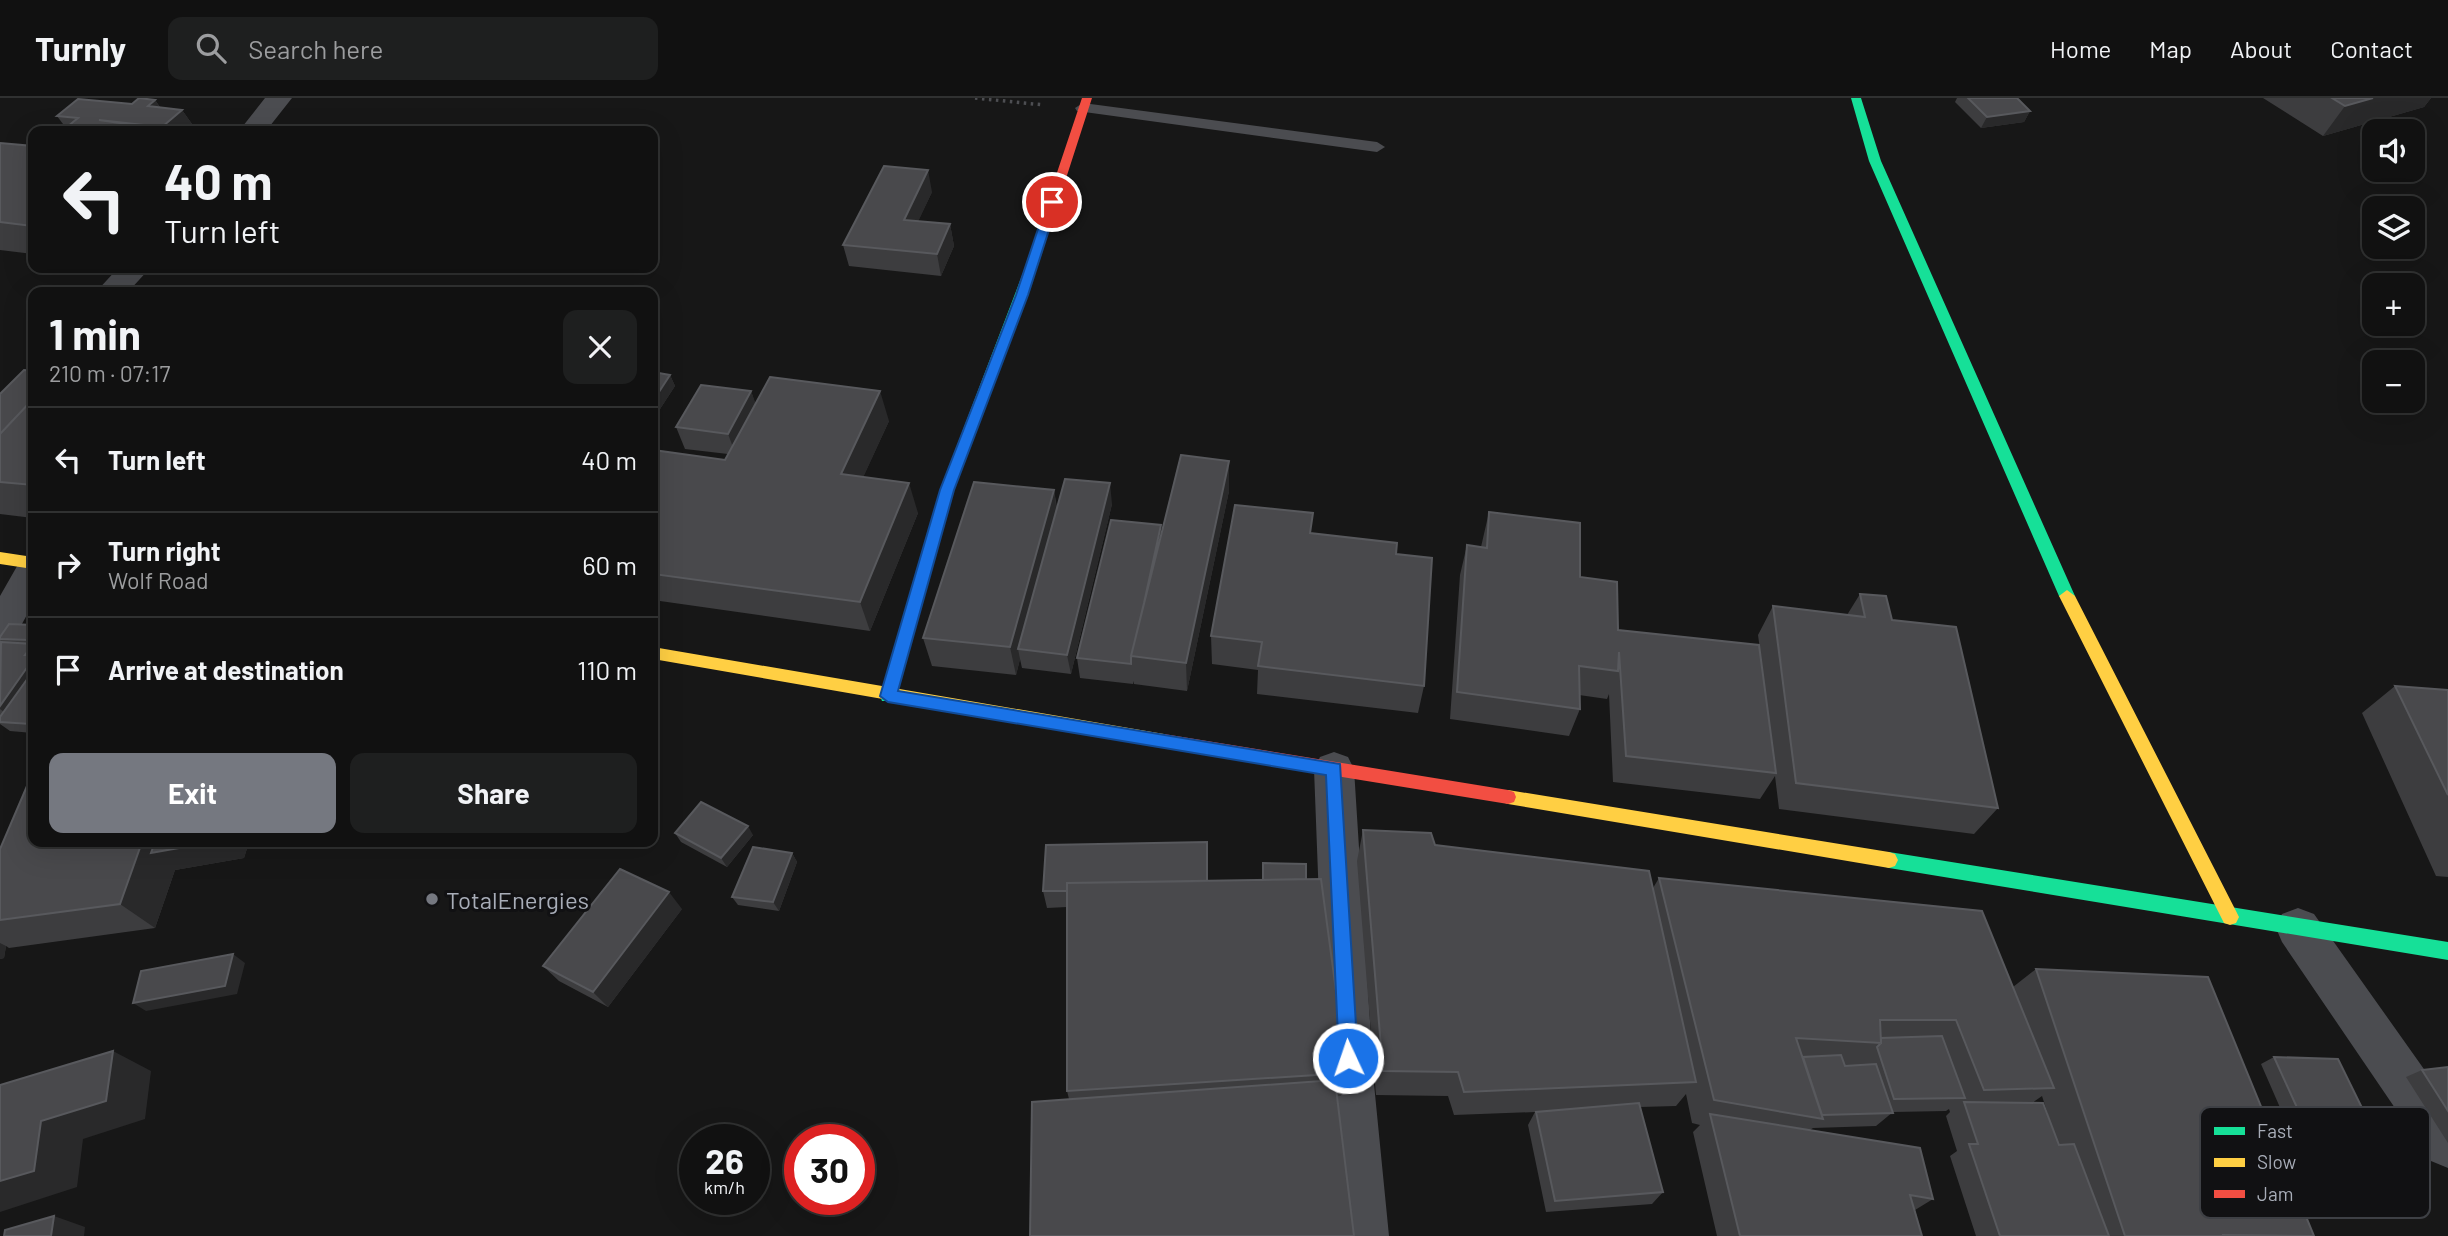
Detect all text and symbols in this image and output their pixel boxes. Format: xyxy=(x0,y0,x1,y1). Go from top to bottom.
search box xyxy=(168,17,658,80)
text: Turnly xyxy=(35,28,126,68)
icon: search xyxy=(192,29,230,67)
text: Search here xyxy=(248,33,383,64)
text: Home xyxy=(2050,34,2111,63)
text: Map xyxy=(2149,34,2192,63)
text: About xyxy=(2230,34,2292,63)
text: Contact xyxy=(2330,34,2413,63)
map controls xyxy=(2362,119,2425,413)
button: sound xyxy=(2362,119,2425,182)
text: 40 m xyxy=(164,151,272,210)
icon: left xyxy=(49,154,140,245)
pin xyxy=(1022,172,1082,232)
icon: arrive xyxy=(1033,183,1071,221)
button: layers xyxy=(2362,196,2425,259)
text: Turn left xyxy=(164,211,281,249)
button: + xyxy=(2362,273,2425,336)
text: 1 min xyxy=(49,308,141,358)
button: close xyxy=(563,310,637,384)
button: − xyxy=(2362,350,2425,413)
text: 210 m · 07:17 xyxy=(49,359,170,387)
icon: left xyxy=(49,441,87,479)
text: Turn left xyxy=(108,444,206,475)
text: 40 m xyxy=(581,444,637,475)
text: Turn right xyxy=(108,535,221,566)
icon: right xyxy=(49,546,87,584)
text: 60 m xyxy=(582,549,637,580)
text: Wolf Road xyxy=(108,566,209,594)
icon: arrive xyxy=(49,651,87,689)
text: Arrive at destination xyxy=(108,654,344,685)
text: 110 m xyxy=(577,654,637,685)
button: Exit xyxy=(49,753,336,833)
button: Share xyxy=(350,753,637,833)
place label: TotalEnergies xyxy=(446,885,589,914)
marker: TotalEnergies xyxy=(424,891,440,907)
position arrow xyxy=(1311,1021,1385,1095)
legend xyxy=(2200,1107,2430,1218)
text: Fast xyxy=(2257,1119,2293,1142)
speed limit sign: 30 xyxy=(784,1124,875,1215)
text: 26 xyxy=(705,1139,744,1181)
text: Slow xyxy=(2257,1150,2296,1173)
text: km/h xyxy=(704,1176,745,1198)
text: Jam xyxy=(2257,1182,2293,1205)

